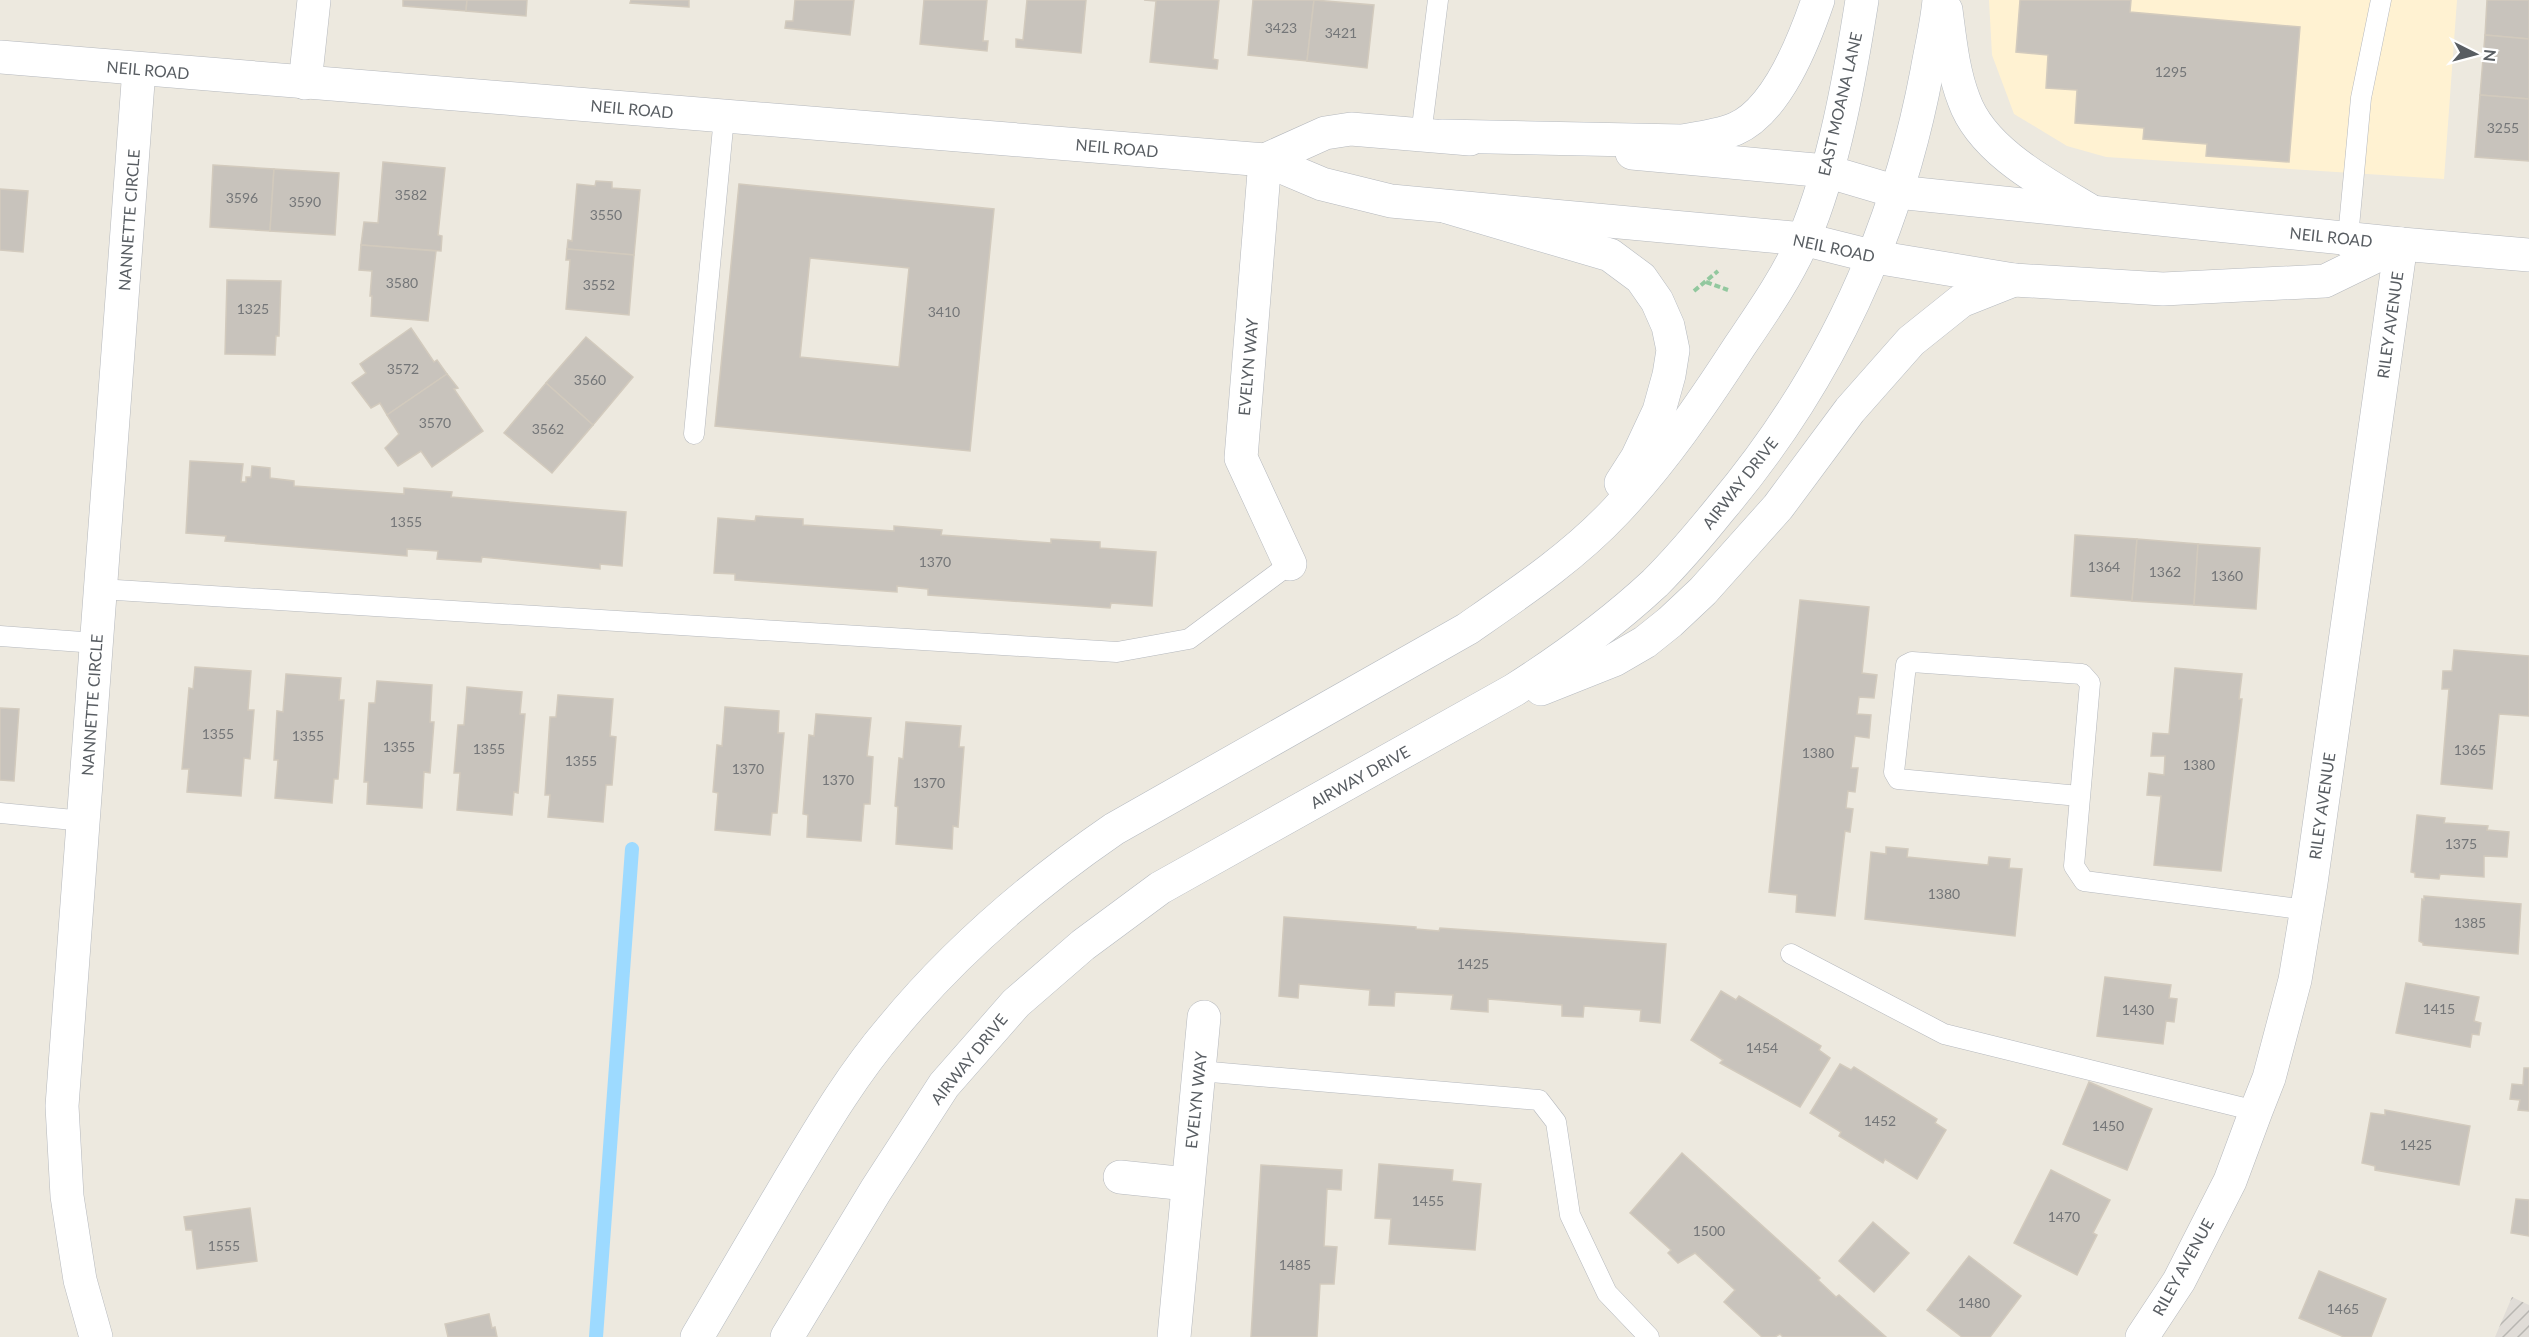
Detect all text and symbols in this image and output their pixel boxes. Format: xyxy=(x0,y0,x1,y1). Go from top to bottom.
house number: 3423 xyxy=(1265,19,1297,36)
house number: 3421 xyxy=(1325,24,1357,41)
north arrow xyxy=(2445,24,2505,84)
street label: EAST MOANA LANE xyxy=(1814,30,1865,178)
text: N xyxy=(2480,48,2501,63)
street label: NEIL ROAD xyxy=(106,56,190,83)
house number: 1295 xyxy=(2155,63,2187,80)
street label: NEIL ROAD xyxy=(590,95,674,122)
house number: 3255 xyxy=(2487,119,2519,136)
street label: NEIL ROAD xyxy=(1075,134,1159,161)
street label: NANNETTE CIRCLE xyxy=(114,148,143,292)
house number: 3582 xyxy=(395,186,427,203)
house number: 3596 xyxy=(226,189,258,206)
house number: 3590 xyxy=(289,193,321,210)
house number: 3550 xyxy=(590,206,622,223)
street label: NEIL ROAD xyxy=(2289,223,2373,250)
street label: NEIL ROAD xyxy=(1791,230,1877,265)
street label: RILEY AVENUE xyxy=(2373,270,2406,380)
house number: 3580 xyxy=(386,274,418,291)
house number: 3552 xyxy=(583,276,615,293)
house number: 1325 xyxy=(237,300,269,317)
house number: 3410 xyxy=(928,303,960,320)
street label: EVELYN WAY xyxy=(1234,317,1261,416)
house number: 3572 xyxy=(387,360,419,377)
house number: 3560 xyxy=(574,371,606,388)
house number: 3570 xyxy=(419,414,451,431)
house number: 3562 xyxy=(532,420,564,437)
street label: AIRWAY DRIVE xyxy=(1698,433,1781,532)
house number: 1355 xyxy=(390,513,422,530)
house number: 1370 xyxy=(919,553,951,570)
house number: 1364 xyxy=(2088,558,2120,575)
house number: 1362 xyxy=(2149,563,2181,580)
house number: 1360 xyxy=(2211,567,2243,584)
street label: NANNETTE CIRCLE xyxy=(77,633,106,777)
house number: 1355 xyxy=(202,725,234,742)
house number: 1355 xyxy=(292,727,324,744)
house number: 1355 xyxy=(383,738,415,755)
house number: 1355 xyxy=(473,740,505,757)
street label: AIRWAY DRIVE xyxy=(1307,741,1413,812)
house number: 1365 xyxy=(2454,741,2486,758)
house number: 1380 xyxy=(1802,744,1834,761)
street label: RILEY AVENUE xyxy=(2305,751,2338,861)
house number: 1355 xyxy=(565,752,597,769)
house number: 1380 xyxy=(2183,756,2215,773)
house number: 1370 xyxy=(732,760,764,777)
house number: 1370 xyxy=(822,771,854,788)
house number: 1370 xyxy=(913,774,945,791)
house number: 1375 xyxy=(2445,835,2477,852)
house number: 1380 xyxy=(1928,885,1960,902)
house number: 1385 xyxy=(2454,914,2486,931)
house number: 1425 xyxy=(1457,955,1489,972)
house number: 1415 xyxy=(2423,1000,2455,1017)
house number: 1430 xyxy=(2122,1001,2154,1018)
street label: AIRWAY DRIVE xyxy=(926,1010,1011,1108)
house number: 1454 xyxy=(1746,1039,1778,1056)
street label: EVELYN WAY xyxy=(1181,1050,1210,1150)
house number: 1452 xyxy=(1864,1112,1896,1129)
house number: 1450 xyxy=(2092,1117,2124,1134)
house number: 1425 xyxy=(2400,1136,2432,1153)
house number: 1455 xyxy=(1412,1192,1444,1209)
house number: 1470 xyxy=(2048,1208,2080,1225)
street label: RILEY AVENUE xyxy=(2148,1215,2217,1319)
house number: 1500 xyxy=(1693,1222,1725,1239)
house number: 1555 xyxy=(208,1237,240,1254)
house number: 1485 xyxy=(1279,1256,1311,1273)
house number: 1480 xyxy=(1958,1294,1990,1311)
house number: 1465 xyxy=(2327,1300,2359,1317)

